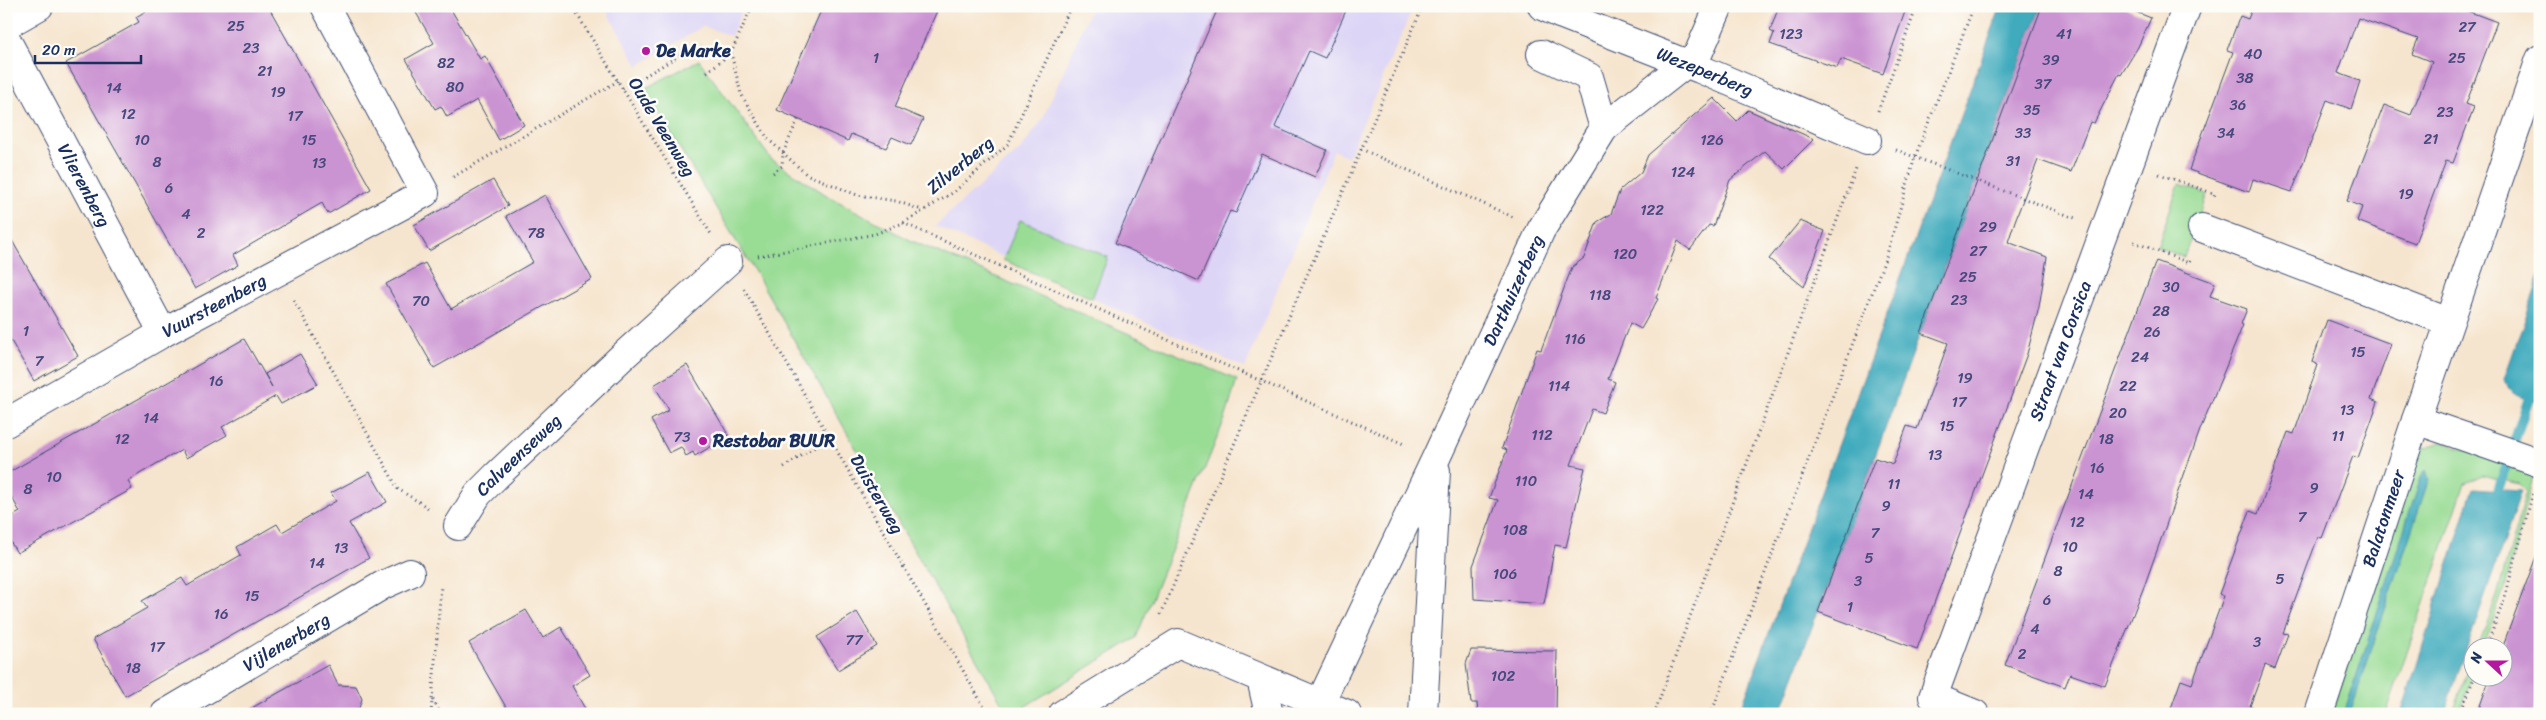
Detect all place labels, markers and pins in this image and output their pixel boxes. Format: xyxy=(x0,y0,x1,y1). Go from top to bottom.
place label: De Marke xyxy=(656,35,731,67)
marker: De Marke xyxy=(640,45,652,57)
place label: Restobar BUUR xyxy=(712,425,835,457)
marker: Restobar BUUR xyxy=(697,435,709,447)

